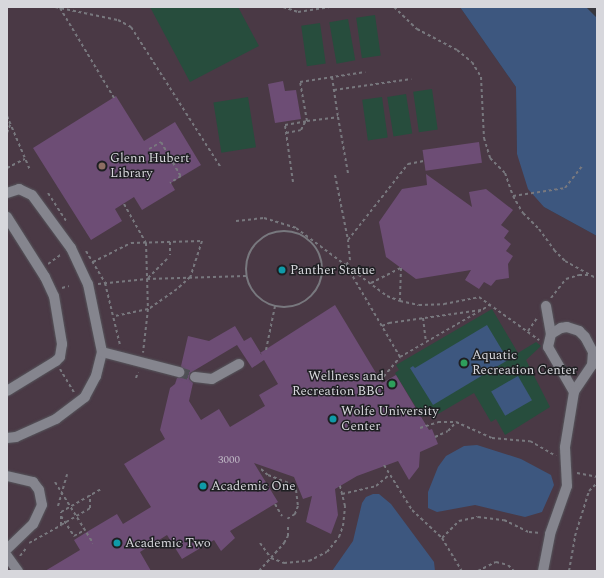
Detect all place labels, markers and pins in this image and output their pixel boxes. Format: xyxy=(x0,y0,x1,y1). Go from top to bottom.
place label: Glenn Hubert Library xyxy=(110,151,190,182)
marker: Glenn Hubert Library xyxy=(97,161,107,171)
place label: Panther Statue xyxy=(290,262,375,278)
marker: Panther Statue xyxy=(277,265,287,275)
place label: Aquatic Recreation Center xyxy=(472,348,577,379)
marker: Aquatic Recreation Center xyxy=(459,358,469,368)
place label: Wellness and Recreation BBC xyxy=(292,369,384,400)
marker: Wellness and Recreation BBC xyxy=(387,379,397,389)
place label: Wolfe University Center xyxy=(341,404,438,435)
marker: Wolfe University Center xyxy=(328,414,338,424)
place label: Academic One xyxy=(211,478,296,494)
marker: Academic One xyxy=(198,481,208,491)
place label: Academic Two xyxy=(125,535,211,551)
marker: Academic Two xyxy=(112,538,122,548)

